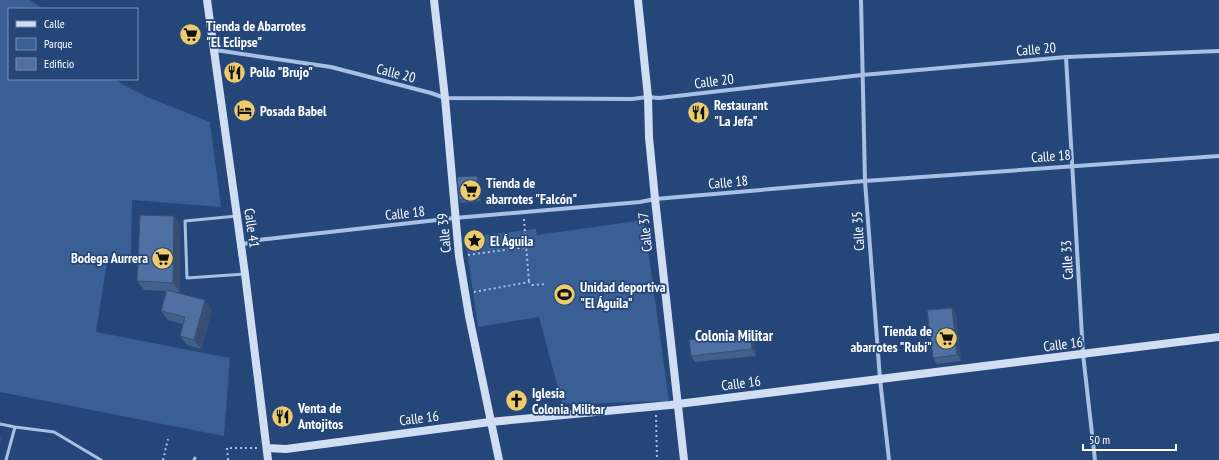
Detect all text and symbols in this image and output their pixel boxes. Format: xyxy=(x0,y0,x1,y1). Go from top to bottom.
legend xyxy=(8,8,138,80)
text: Calle xyxy=(44,16,65,31)
place label: Tienda de Abarrotes "El Eclipse" xyxy=(206,17,306,51)
supermarket icon: Tienda de Abarrotes "El Eclipse" xyxy=(178,21,204,47)
text: Parque xyxy=(44,36,73,51)
street label: Calle 20 xyxy=(1015,38,1057,60)
text: Edificio xyxy=(44,56,74,71)
restaurant icon: Pollo "Brujo" xyxy=(221,59,247,85)
street label: Calle 20 xyxy=(375,59,417,87)
place label: Pollo "Brujo" xyxy=(250,63,313,81)
street label: Calle 20 xyxy=(693,70,735,92)
place label: Restaurant "La Jefa" xyxy=(714,96,768,130)
hotel icon: Posada Babel xyxy=(231,98,257,124)
restaurant icon: Restaurant "La Jefa" xyxy=(686,100,712,126)
place label: Posada Babel xyxy=(260,102,327,120)
street label: Calle 18 xyxy=(1031,146,1071,166)
street label: Calle 18 xyxy=(707,171,749,193)
place label: Tienda de abarrotes "Falcón" xyxy=(486,174,577,208)
supermarket icon: Tienda de abarrotes "Falcón" xyxy=(457,178,483,204)
street label: Calle 18 xyxy=(384,202,426,224)
street label: Calle 41 xyxy=(240,207,264,249)
street label: Calle 37 xyxy=(634,211,656,253)
street label: Calle 35 xyxy=(848,211,868,251)
street label: Calle 39 xyxy=(433,212,455,254)
place icon: El Águila xyxy=(462,228,488,254)
place label: El Águila xyxy=(490,232,534,250)
street label: Calle 33 xyxy=(1057,240,1077,280)
supermarket icon: Bodega Aurrera xyxy=(150,245,176,271)
place label: Bodega Aurrera xyxy=(71,249,148,267)
place label: Unidad deportiva "El Águila" xyxy=(580,278,666,312)
sports icon: Unidad deportiva "El Águila" xyxy=(551,282,577,308)
place label: Tienda de abarrotes "Rubí" xyxy=(851,322,932,356)
district label: Colonia Militar xyxy=(695,326,774,345)
supermarket icon: Tienda de abarrotes "Rubí" xyxy=(934,326,960,352)
street label: Calle 16 xyxy=(1042,333,1084,355)
street label: Calle 16 xyxy=(720,372,762,394)
place label: Iglesia Colonia Militar xyxy=(532,384,606,418)
church icon: Iglesia Colonia Militar xyxy=(503,388,529,414)
place label: Venta de Antojitos xyxy=(297,399,343,433)
restaurant icon: Venta de Antojitos xyxy=(270,403,296,429)
street label: Calle 16 xyxy=(398,407,440,429)
scale bar xyxy=(1083,426,1176,452)
text: 50 m xyxy=(1089,432,1110,447)

